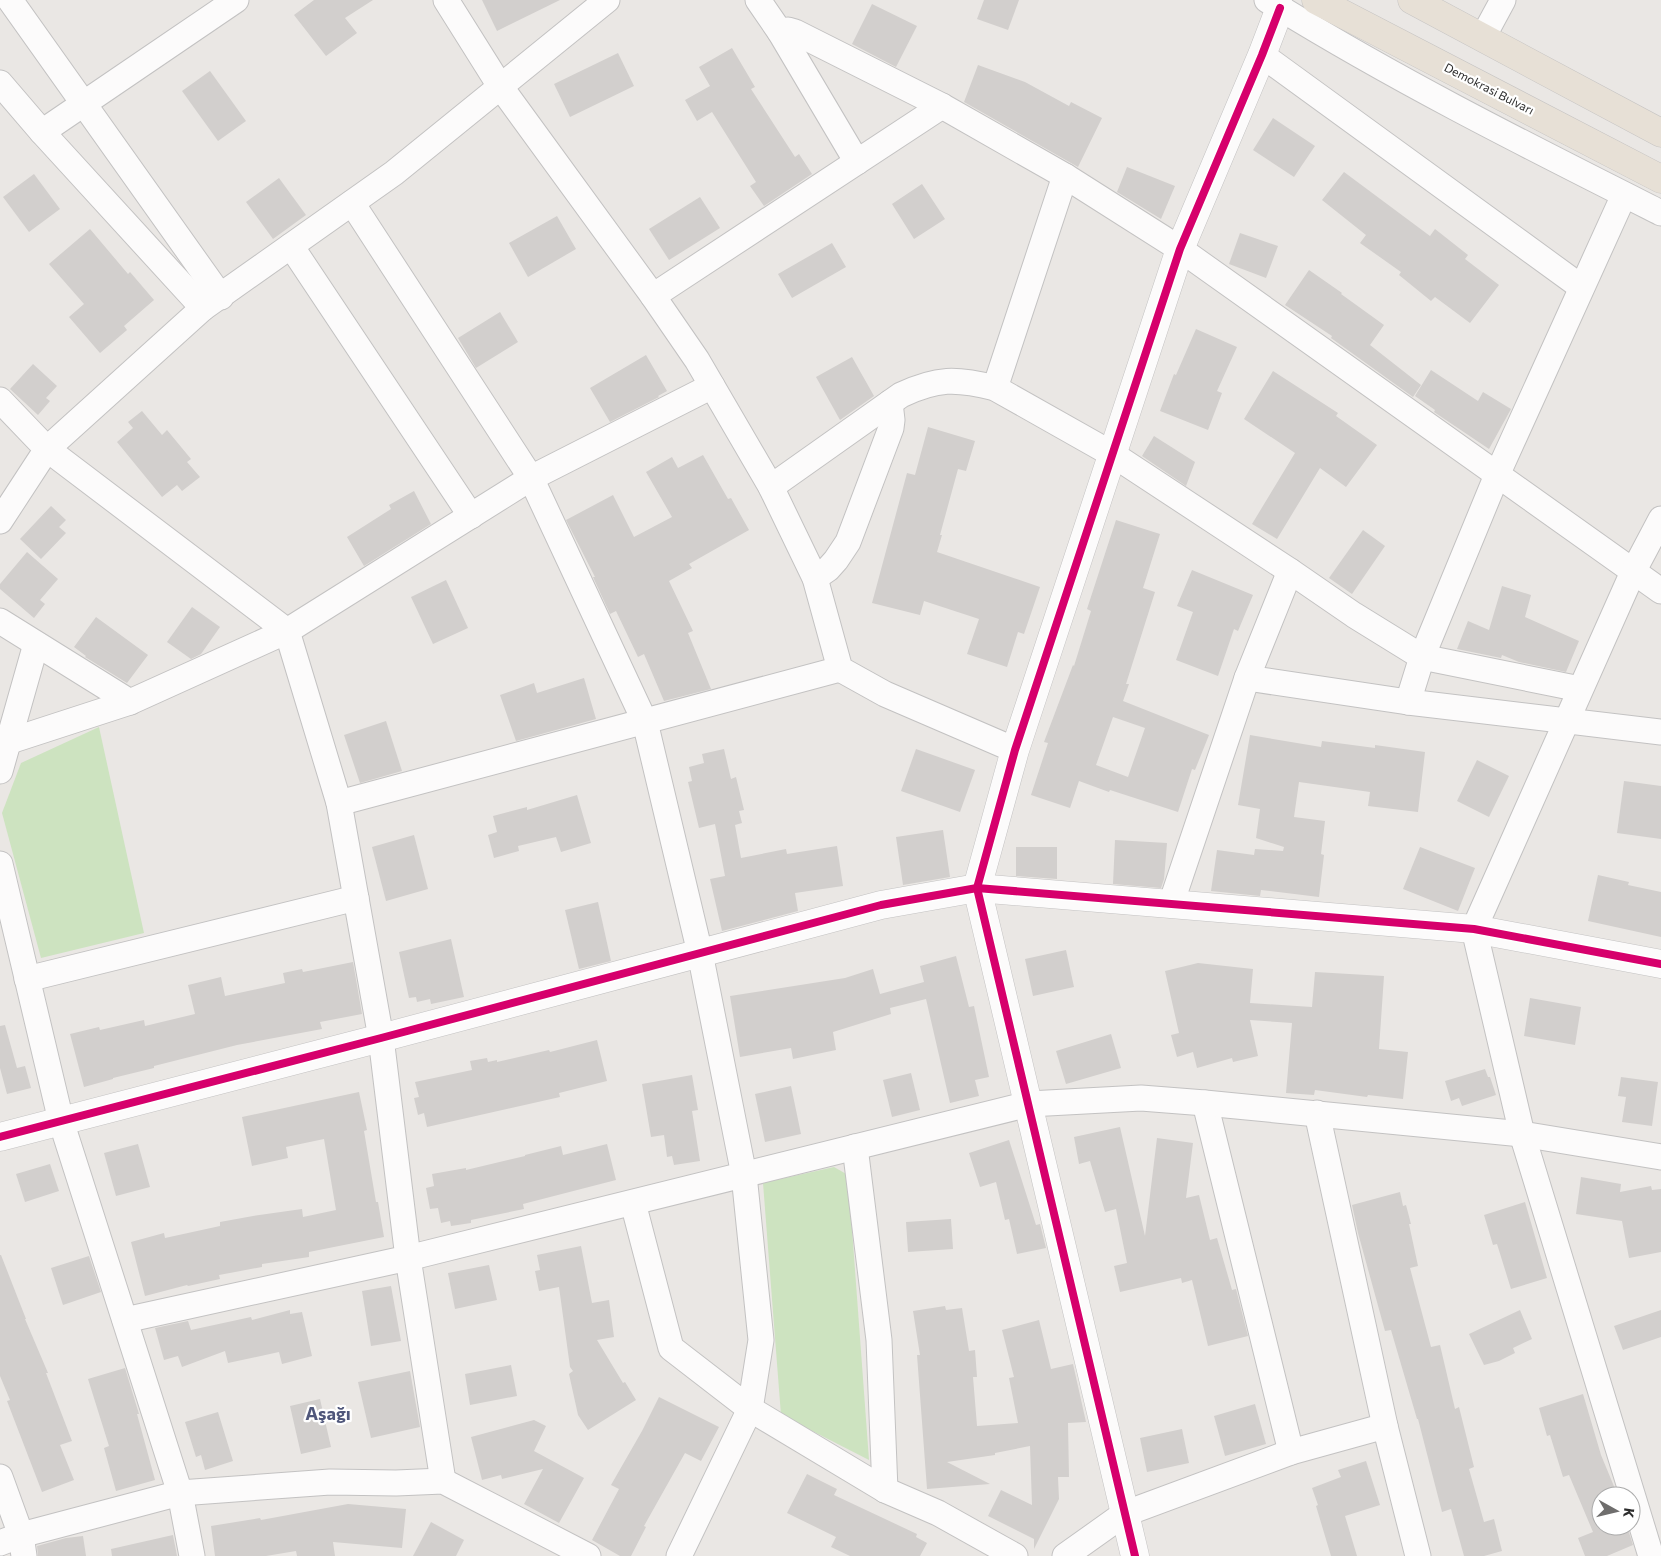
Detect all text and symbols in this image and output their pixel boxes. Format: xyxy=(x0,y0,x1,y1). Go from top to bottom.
street label: Demokrasi Bulvarı xyxy=(1442,59,1537,117)
district label: Aşağı xyxy=(305,1402,351,1424)
north arrow xyxy=(1591,1486,1641,1536)
text: K xyxy=(1620,1507,1638,1519)

